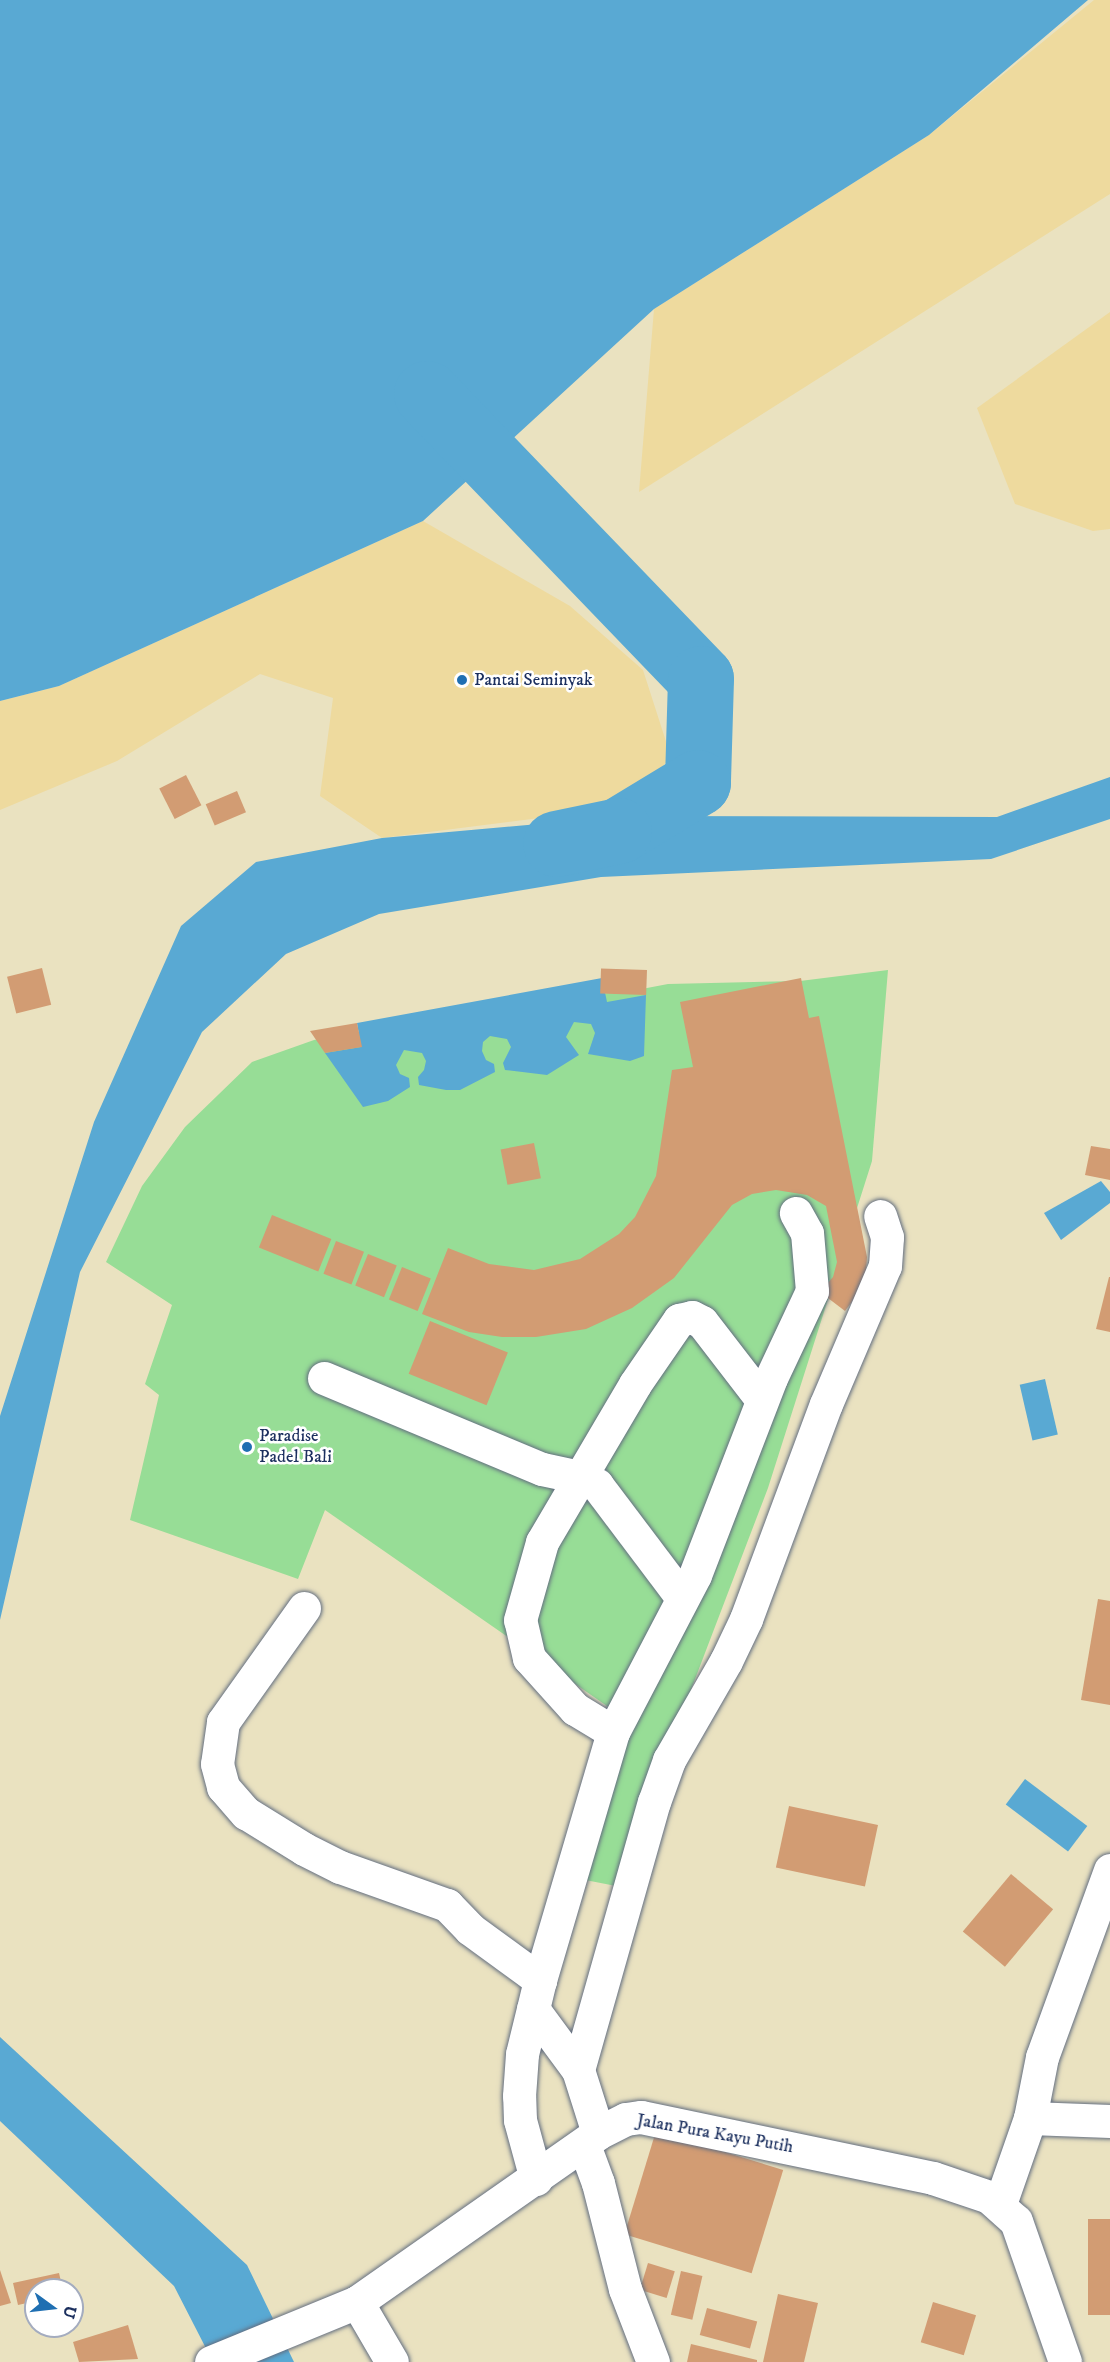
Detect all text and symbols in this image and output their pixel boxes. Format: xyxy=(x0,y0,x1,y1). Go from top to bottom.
place label: Pantai Seminyak xyxy=(474,669,593,691)
marker: Pantai Seminyak xyxy=(455,673,469,687)
place label: Paradise Padel Bali xyxy=(259,1426,332,1468)
marker: Paradise Padel Bali xyxy=(240,1440,254,1454)
street label: Jalan Pura Kayu Putih xyxy=(635,2110,795,2158)
north arrow xyxy=(24,2278,84,2338)
text: U xyxy=(58,2304,81,2321)

